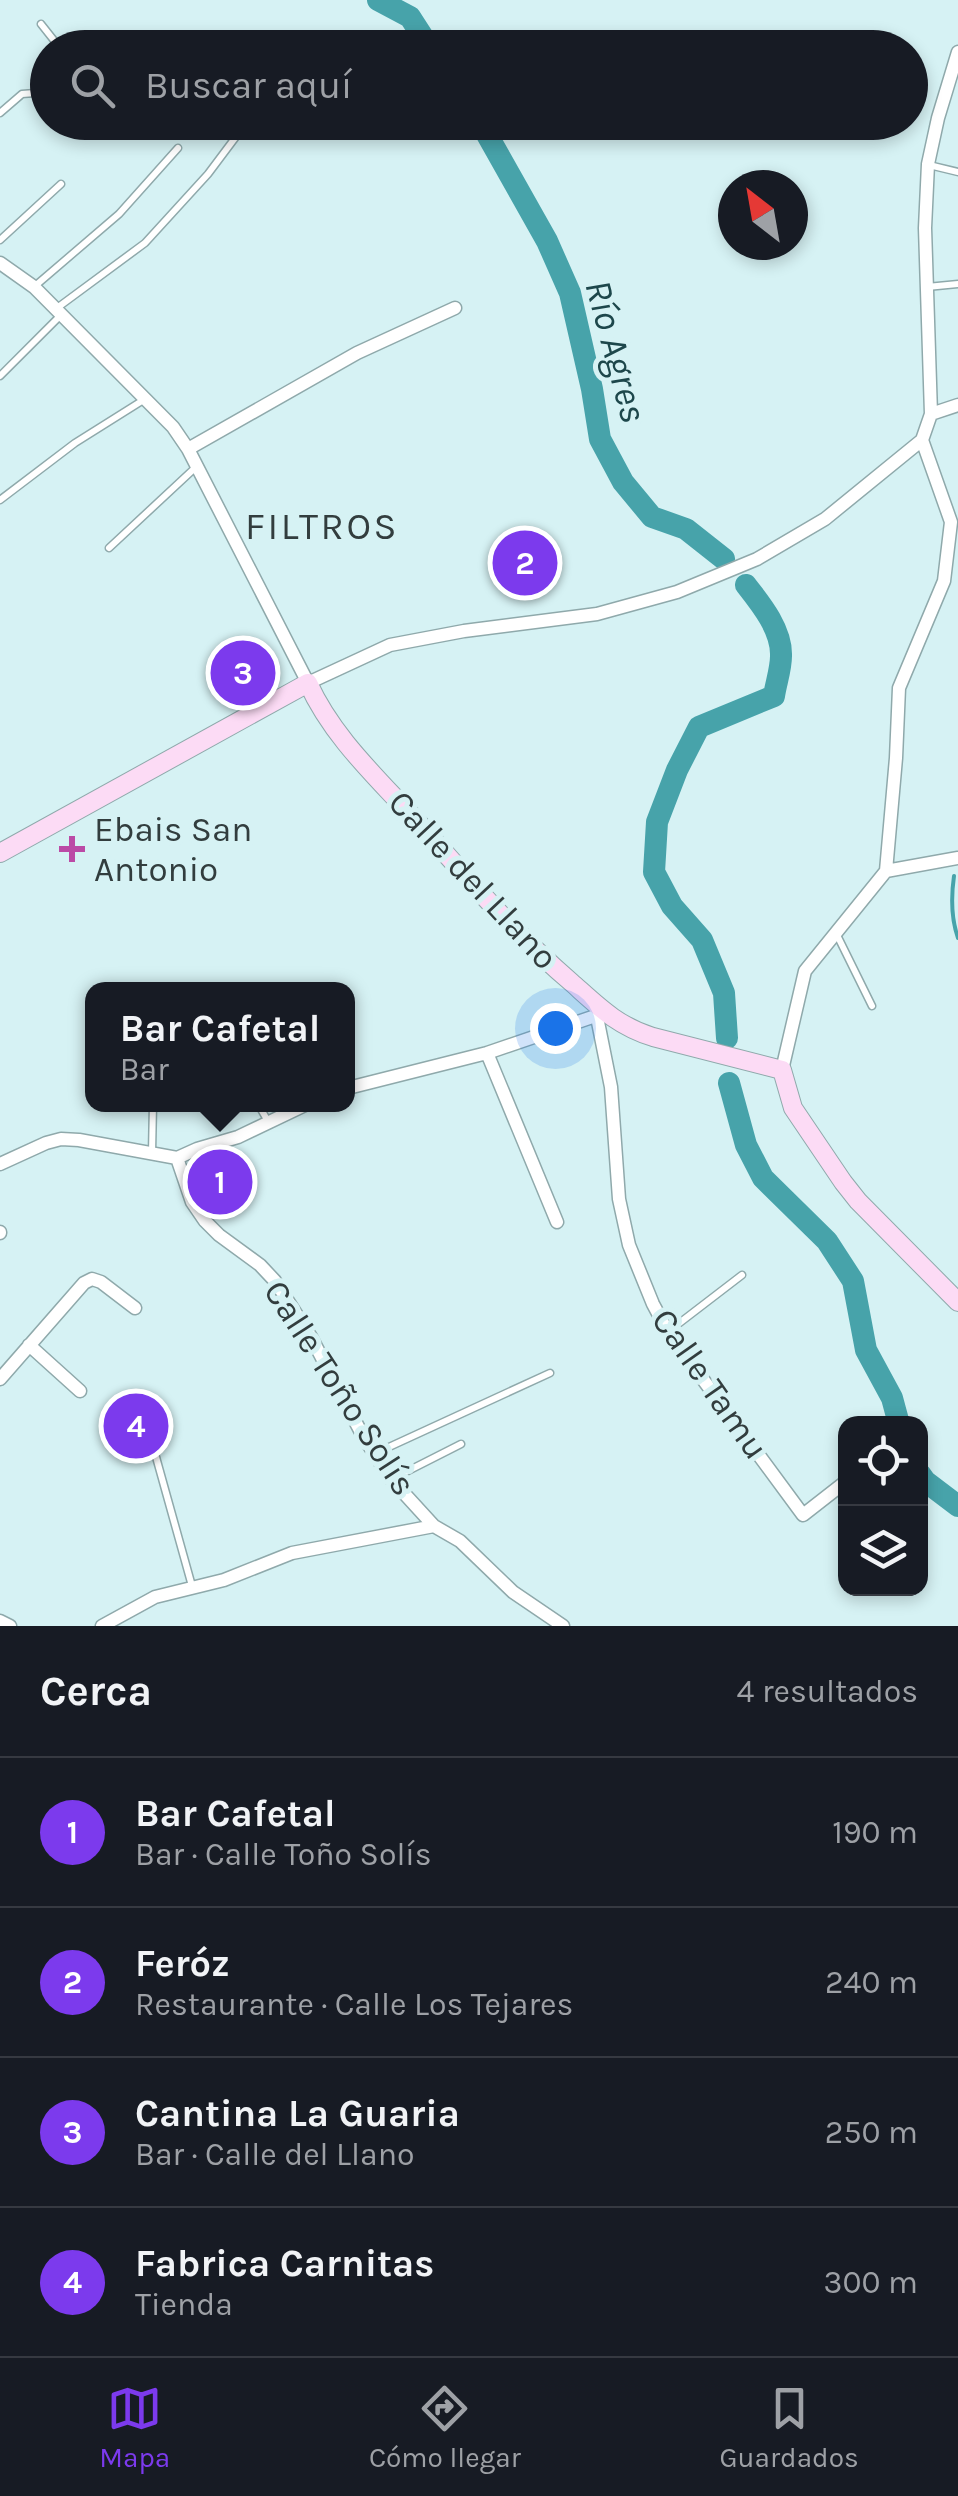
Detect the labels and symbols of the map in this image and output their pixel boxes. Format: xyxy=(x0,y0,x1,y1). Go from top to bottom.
north arrow xyxy=(718,170,808,260)
water label: Río Agres xyxy=(575,275,657,427)
district label: FILTROS xyxy=(245,504,399,549)
pin: 2 xyxy=(492,526,558,600)
pin: 3 xyxy=(210,636,276,710)
street label: Calle del Llano xyxy=(380,782,566,978)
place label: Ebais San Antonio xyxy=(94,809,252,890)
marker: Ebais San Antonio xyxy=(59,836,85,862)
your location xyxy=(530,1003,581,1054)
pin: 1 xyxy=(188,1144,252,1220)
street label: Calle Toño Solís xyxy=(255,1273,425,1503)
street label: Calle Tamu xyxy=(643,1301,777,1467)
pin: 4 xyxy=(104,1388,168,1464)

